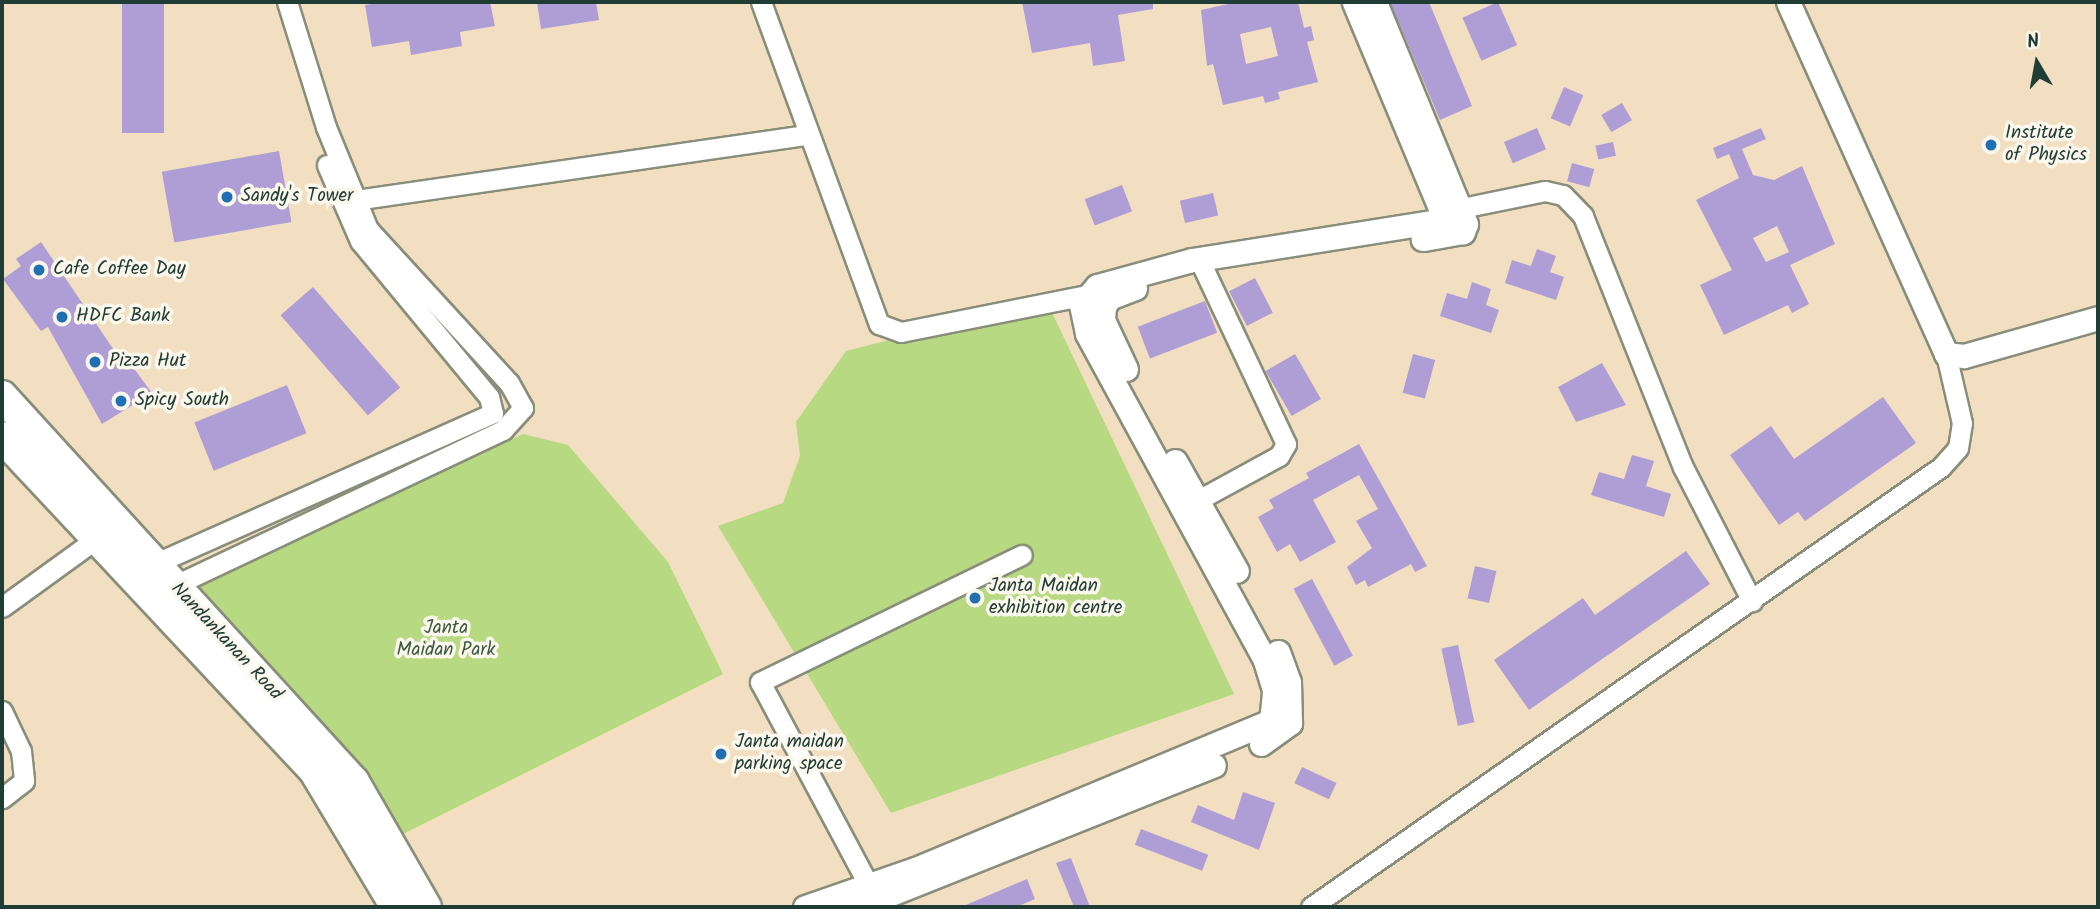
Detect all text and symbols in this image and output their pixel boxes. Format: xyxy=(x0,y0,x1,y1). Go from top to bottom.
text: N xyxy=(2025,27,2042,58)
north arrow xyxy=(2002,28,2072,98)
place label: Institute of Physics xyxy=(2005,123,2087,167)
marker: Institute of Physics xyxy=(1983,137,1999,153)
place label: Sandy's Tower xyxy=(241,186,353,208)
marker: Sandy's Tower xyxy=(219,189,235,205)
place label: Cafe Coffee Day xyxy=(53,259,186,281)
marker: Cafe Coffee Day xyxy=(31,262,47,278)
place label: HDFC Bank xyxy=(76,306,170,328)
marker: HDFC Bank xyxy=(54,309,70,325)
place label: Pizza Hut xyxy=(109,351,186,373)
marker: Pizza Hut xyxy=(87,354,103,370)
place label: Spicy South xyxy=(135,390,229,412)
marker: Spicy South xyxy=(113,393,129,409)
place label: Janta Maidan exhibition centre xyxy=(989,576,1122,620)
street label: Nandankanan Road xyxy=(165,578,287,706)
marker: Janta Maidan exhibition centre xyxy=(967,590,983,606)
park label: Janta Maidan Park xyxy=(397,618,495,662)
place label: Janta maidan parking space xyxy=(735,732,844,776)
marker: Janta maidan parking space xyxy=(713,746,729,762)

